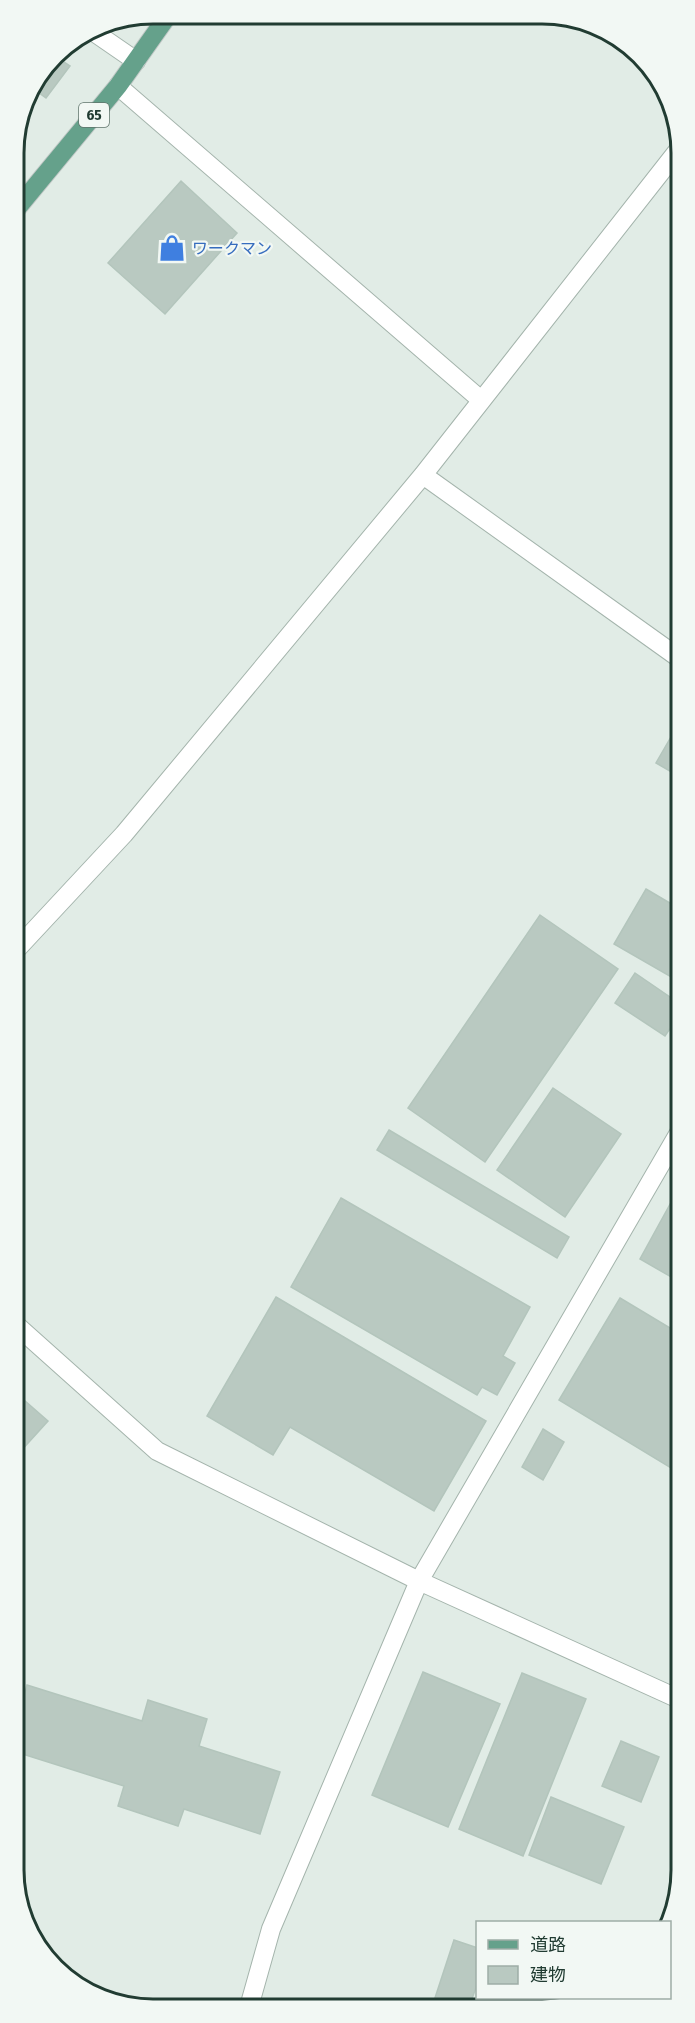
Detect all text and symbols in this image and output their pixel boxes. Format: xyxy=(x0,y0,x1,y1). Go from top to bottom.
road number: 65 xyxy=(79,103,109,127)
shop icon: ワークマン xyxy=(157,233,187,263)
place label: ワークマン xyxy=(192,239,272,258)
legend xyxy=(476,1921,671,1999)
text: 道路 xyxy=(530,1934,566,1956)
text: 建物 xyxy=(530,1964,566,1986)

